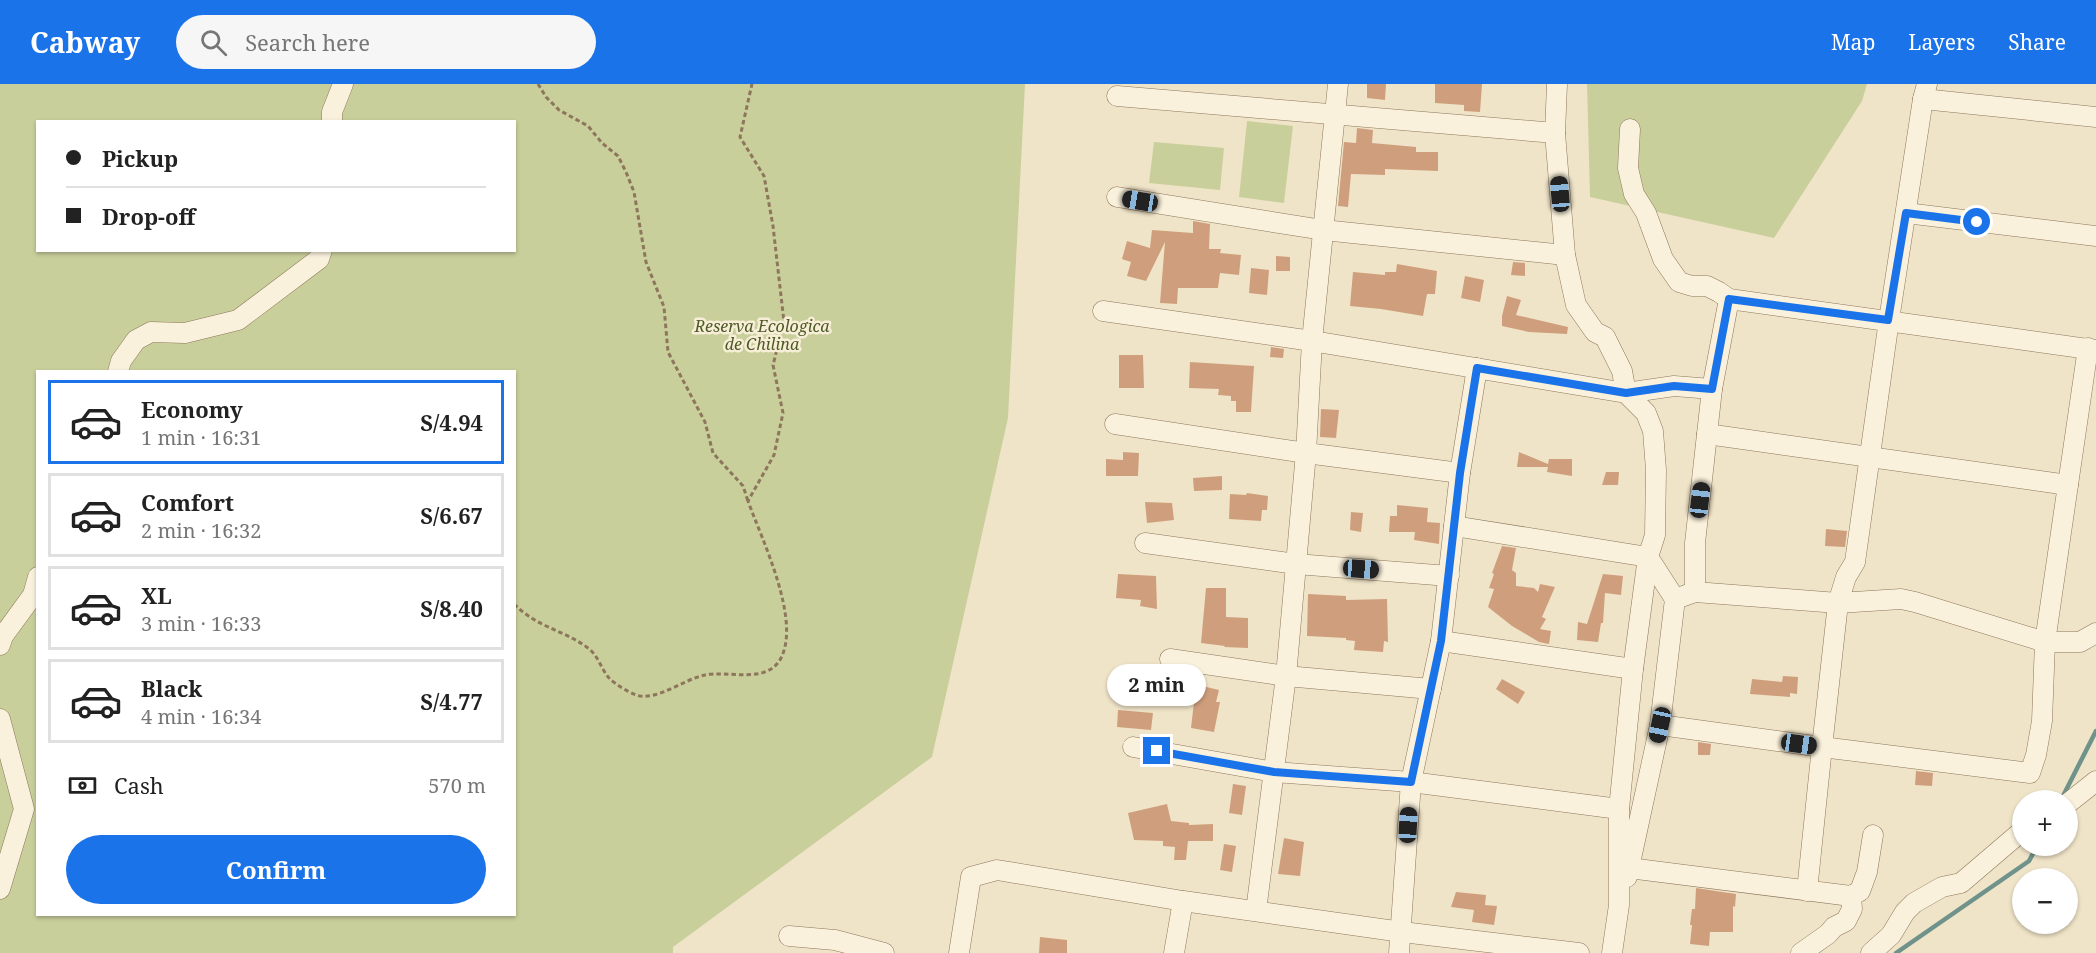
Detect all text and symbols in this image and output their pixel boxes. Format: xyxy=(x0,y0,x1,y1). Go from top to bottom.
search box xyxy=(176,15,596,69)
text: Cabway xyxy=(30,23,140,61)
icon: search xyxy=(197,26,230,59)
text: Search here xyxy=(245,27,370,57)
text: Map xyxy=(1831,28,1875,56)
text: Layers xyxy=(1908,28,1975,56)
text: Share xyxy=(2008,28,2066,56)
text: Pickup xyxy=(102,143,178,173)
car xyxy=(1549,175,1571,213)
car xyxy=(1121,189,1159,213)
text: Drop-off xyxy=(102,201,195,231)
route start xyxy=(1963,208,1990,235)
park label: Reserva Ecologica de Chilina xyxy=(693,315,830,355)
text: Economy xyxy=(141,394,243,424)
icon: car xyxy=(69,395,123,449)
text: S/4.94 xyxy=(420,407,483,437)
text: 1 min · 16:31 xyxy=(141,424,261,451)
car xyxy=(1689,481,1711,519)
text: Comfort xyxy=(141,487,234,517)
icon: car xyxy=(69,488,123,542)
text: S/6.67 xyxy=(420,500,483,530)
text: 2 min · 16:32 xyxy=(141,517,261,544)
car xyxy=(1342,559,1380,579)
text: XL xyxy=(141,580,172,610)
icon: car xyxy=(69,581,123,635)
text: S/8.40 xyxy=(420,593,483,623)
text: 3 min · 16:33 xyxy=(141,610,261,637)
callout: 2 min xyxy=(1108,664,1206,706)
text: 2 min xyxy=(1128,671,1185,698)
text: Black xyxy=(141,673,202,703)
icon: car xyxy=(69,674,123,728)
text: S/4.77 xyxy=(420,686,483,716)
text: 4 min · 16:34 xyxy=(141,703,261,730)
car xyxy=(1647,706,1673,744)
car xyxy=(1780,733,1818,755)
route end xyxy=(1143,737,1170,764)
icon: cash xyxy=(66,769,99,802)
text: Cash xyxy=(114,770,164,800)
text: 570 m xyxy=(428,772,486,799)
map controls xyxy=(2012,790,2078,934)
button: + xyxy=(2012,790,2078,856)
car xyxy=(1398,807,1418,843)
button: Confirm xyxy=(66,835,486,904)
button: − xyxy=(2012,868,2078,934)

